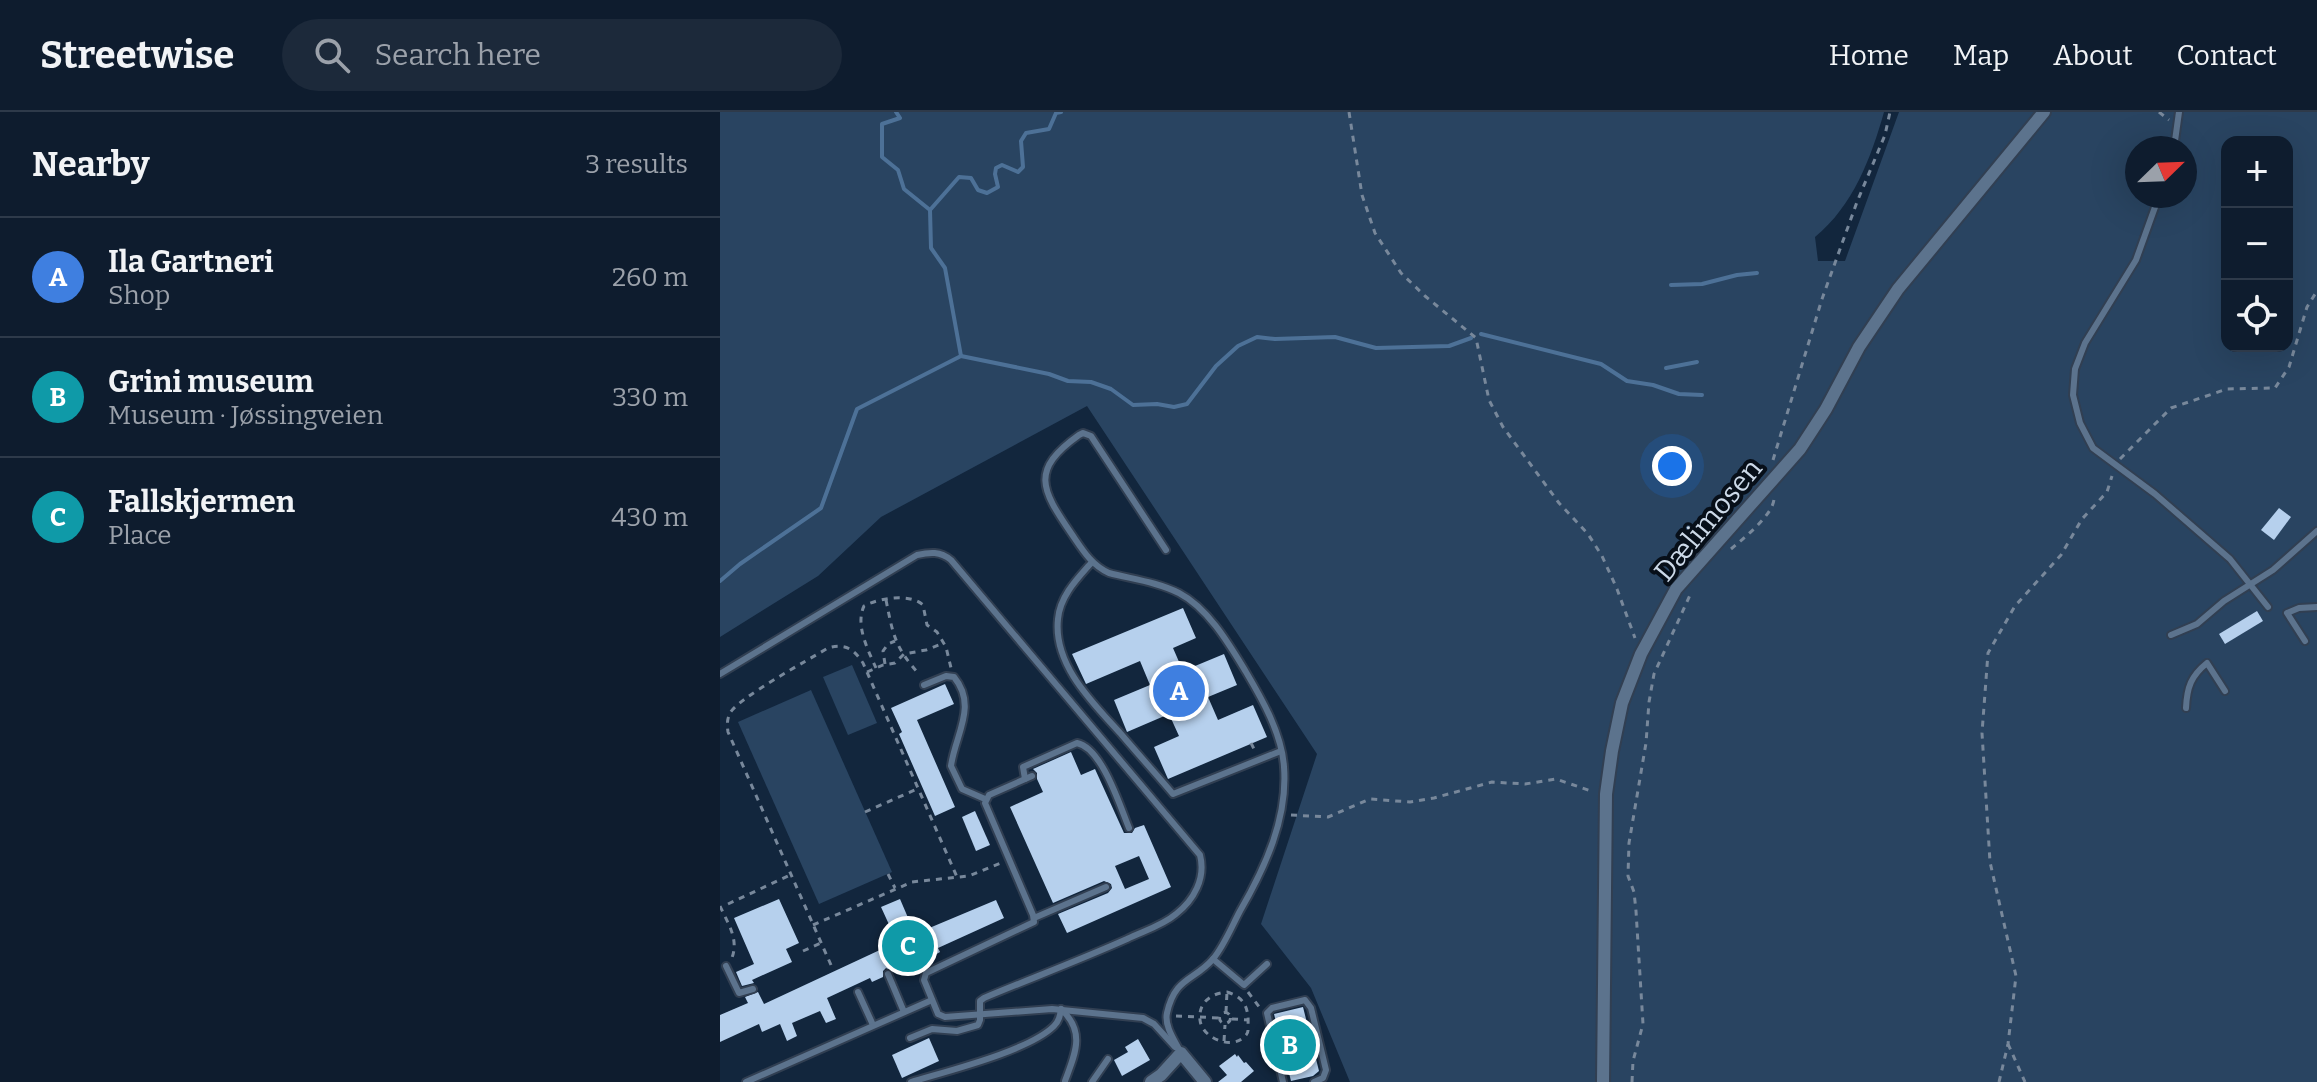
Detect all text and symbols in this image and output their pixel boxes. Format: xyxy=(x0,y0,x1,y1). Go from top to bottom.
search box xyxy=(282,19,842,91)
text: Streetwise xyxy=(40,32,234,78)
icon: search xyxy=(310,33,354,77)
text: Search here xyxy=(374,37,541,73)
text: Home xyxy=(1829,39,1909,72)
text: Map xyxy=(1953,39,2009,72)
text: About xyxy=(2053,39,2133,72)
text: Contact xyxy=(2177,39,2277,72)
north arrow xyxy=(2125,136,2197,208)
map controls xyxy=(2221,136,2293,352)
button: + xyxy=(2221,136,2293,208)
text: Nearby xyxy=(32,144,150,185)
text: 3 results xyxy=(585,149,688,180)
button: − xyxy=(2221,208,2293,280)
text: Ila Gartneri xyxy=(108,244,273,280)
text: A xyxy=(49,262,67,293)
text: 260 m xyxy=(612,262,688,293)
text: Shop xyxy=(108,280,170,311)
button: locate xyxy=(2221,280,2293,352)
text: Grini museum xyxy=(108,364,314,400)
text: B xyxy=(50,382,66,413)
text: 330 m xyxy=(612,382,688,413)
text: Museum · Jøssingveien xyxy=(108,400,383,431)
your location xyxy=(1652,446,1692,486)
street label: Dælimosen xyxy=(1647,452,1769,588)
text: Fallskjermen xyxy=(108,484,295,520)
text: C xyxy=(50,502,66,533)
text: 430 m xyxy=(611,502,688,533)
text: Place xyxy=(108,520,172,551)
pin: A xyxy=(1153,661,1205,721)
pin: C xyxy=(882,916,934,976)
pin: B xyxy=(1264,1015,1316,1075)

